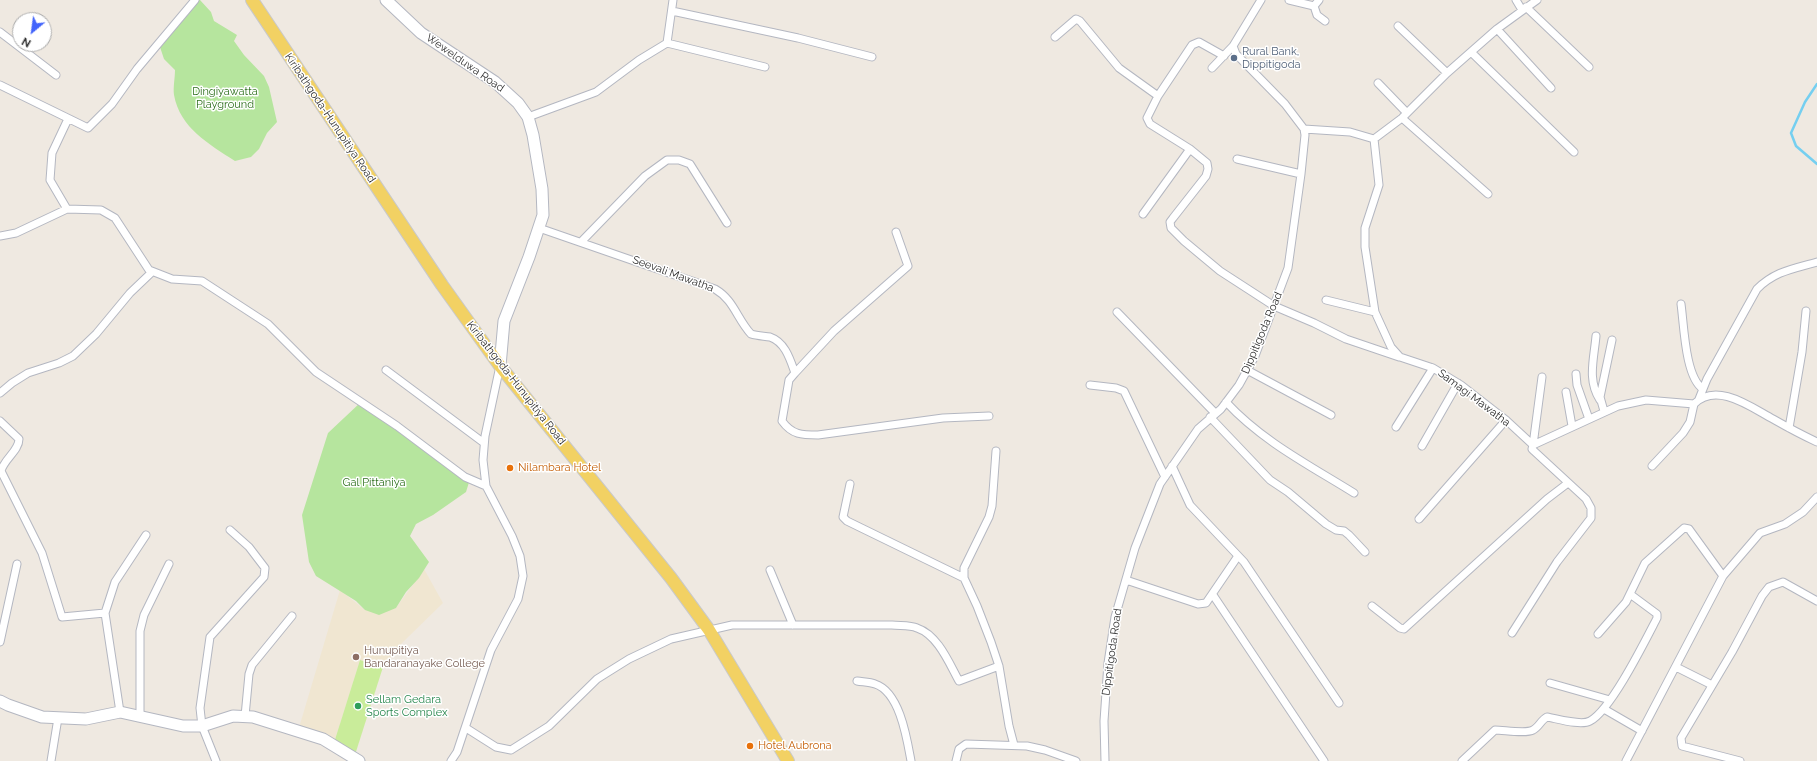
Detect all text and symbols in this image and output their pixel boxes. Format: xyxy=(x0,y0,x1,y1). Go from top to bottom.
north arrow xyxy=(12,12,52,52)
street label: Wewelduwa Road xyxy=(423,31,507,95)
text: N xyxy=(20,34,33,50)
place label: Rural Bank, Dippitigoda xyxy=(1242,45,1300,71)
street label: Kiribathgoda-Hunupitiya Road xyxy=(282,51,378,185)
marker: Rural Bank, Dippitigoda xyxy=(1229,53,1239,63)
park label: Dingiyawatta Playground xyxy=(192,85,258,111)
street label: Seevali Mawatha xyxy=(631,253,715,295)
street label: Dippitigoda Road xyxy=(1239,290,1285,376)
street label: Kiribathgoda-Hunupitiya Road xyxy=(464,319,568,447)
street label: Samagi Mawatha xyxy=(1435,367,1513,429)
place label: Nilambara Hotel xyxy=(518,461,601,475)
marker: Nilambara Hotel xyxy=(505,463,515,473)
park label: Gal Pittaniya xyxy=(343,476,405,490)
street label: Dippitigoda Road xyxy=(1099,608,1125,696)
place label: Hunupitiya Bandaranayake College xyxy=(364,644,485,670)
marker: Hunupitiya Bandaranayake College xyxy=(351,652,361,662)
place label: Sellam Gedara Sports Complex xyxy=(366,693,447,719)
marker: Sellam Gedara Sports Complex xyxy=(353,701,363,711)
place label: Hotel Aubrona xyxy=(758,739,832,753)
marker: Hotel Aubrona xyxy=(745,741,755,751)

